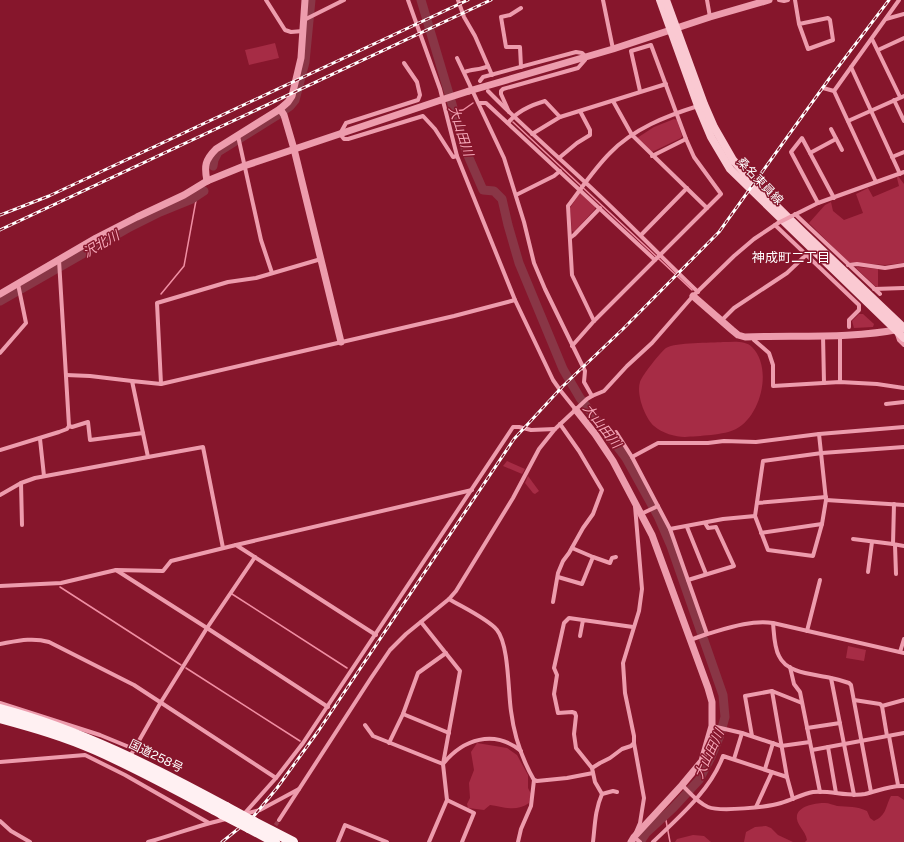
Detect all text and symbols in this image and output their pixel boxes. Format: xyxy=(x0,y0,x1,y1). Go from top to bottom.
water label: 大山田川 xyxy=(446,104,477,160)
street label: 桑名東員線 xyxy=(734,155,786,207)
water label: 沢北川 xyxy=(80,227,123,260)
district label: 神成町二丁目 xyxy=(752,250,830,265)
water label: 大山田川 xyxy=(580,401,625,453)
water label: 大山田川 xyxy=(691,725,728,781)
street label: 国道258号 xyxy=(127,737,185,775)

